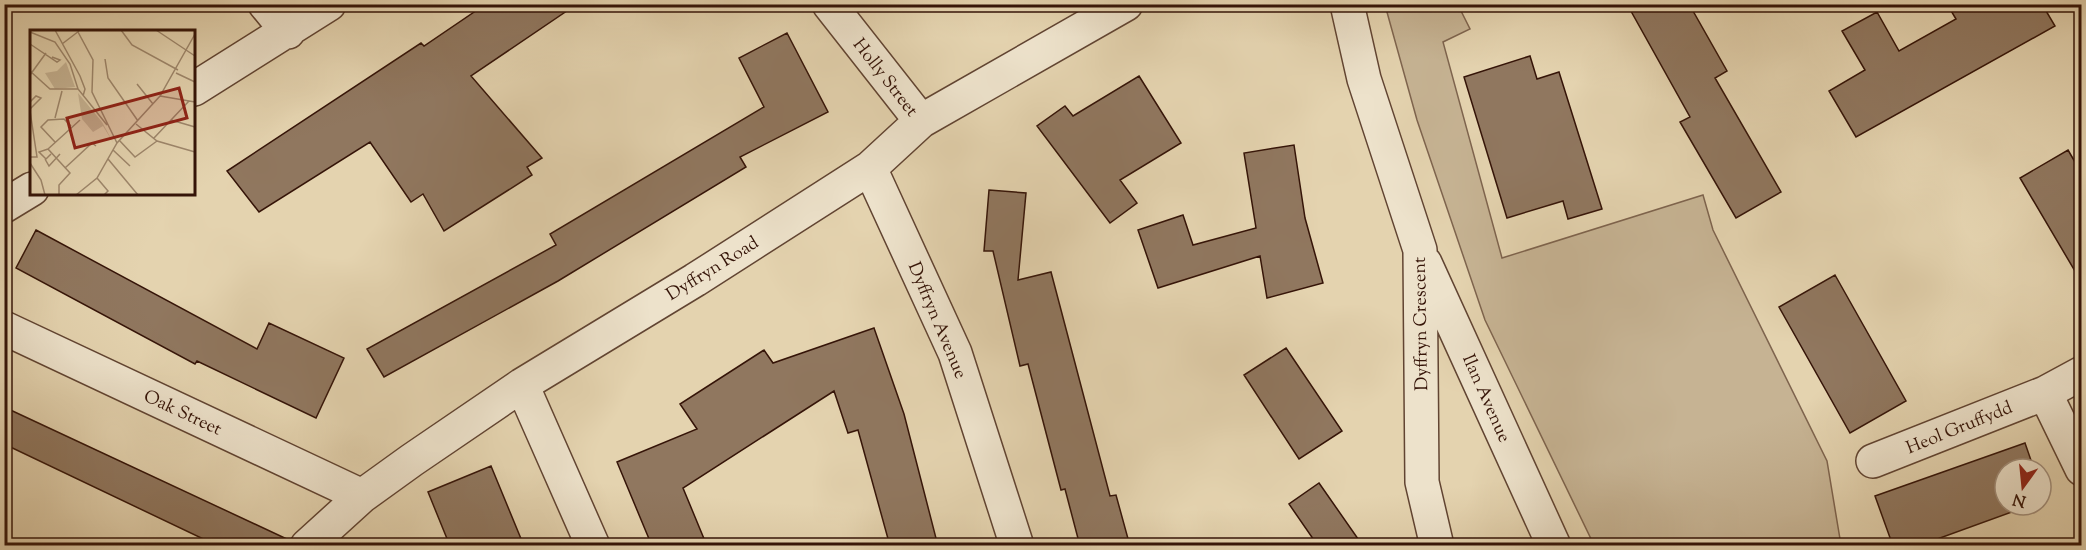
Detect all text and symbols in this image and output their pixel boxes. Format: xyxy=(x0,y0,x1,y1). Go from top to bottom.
inset map xyxy=(30,30,195,195)
street label: Holly Street xyxy=(846,34,923,123)
street label: Dyffryn Road xyxy=(662,231,764,308)
street label: Dyffryn Crescent xyxy=(1408,257,1436,391)
street label: Dyffryn Avenue xyxy=(900,258,972,383)
street label: Ilan Avenue xyxy=(1454,351,1516,447)
street label: Oak Street xyxy=(139,384,226,443)
street label: Heol Gruffydd xyxy=(1903,396,2017,462)
north arrow xyxy=(1993,457,2053,517)
text: N xyxy=(2010,486,2029,512)

